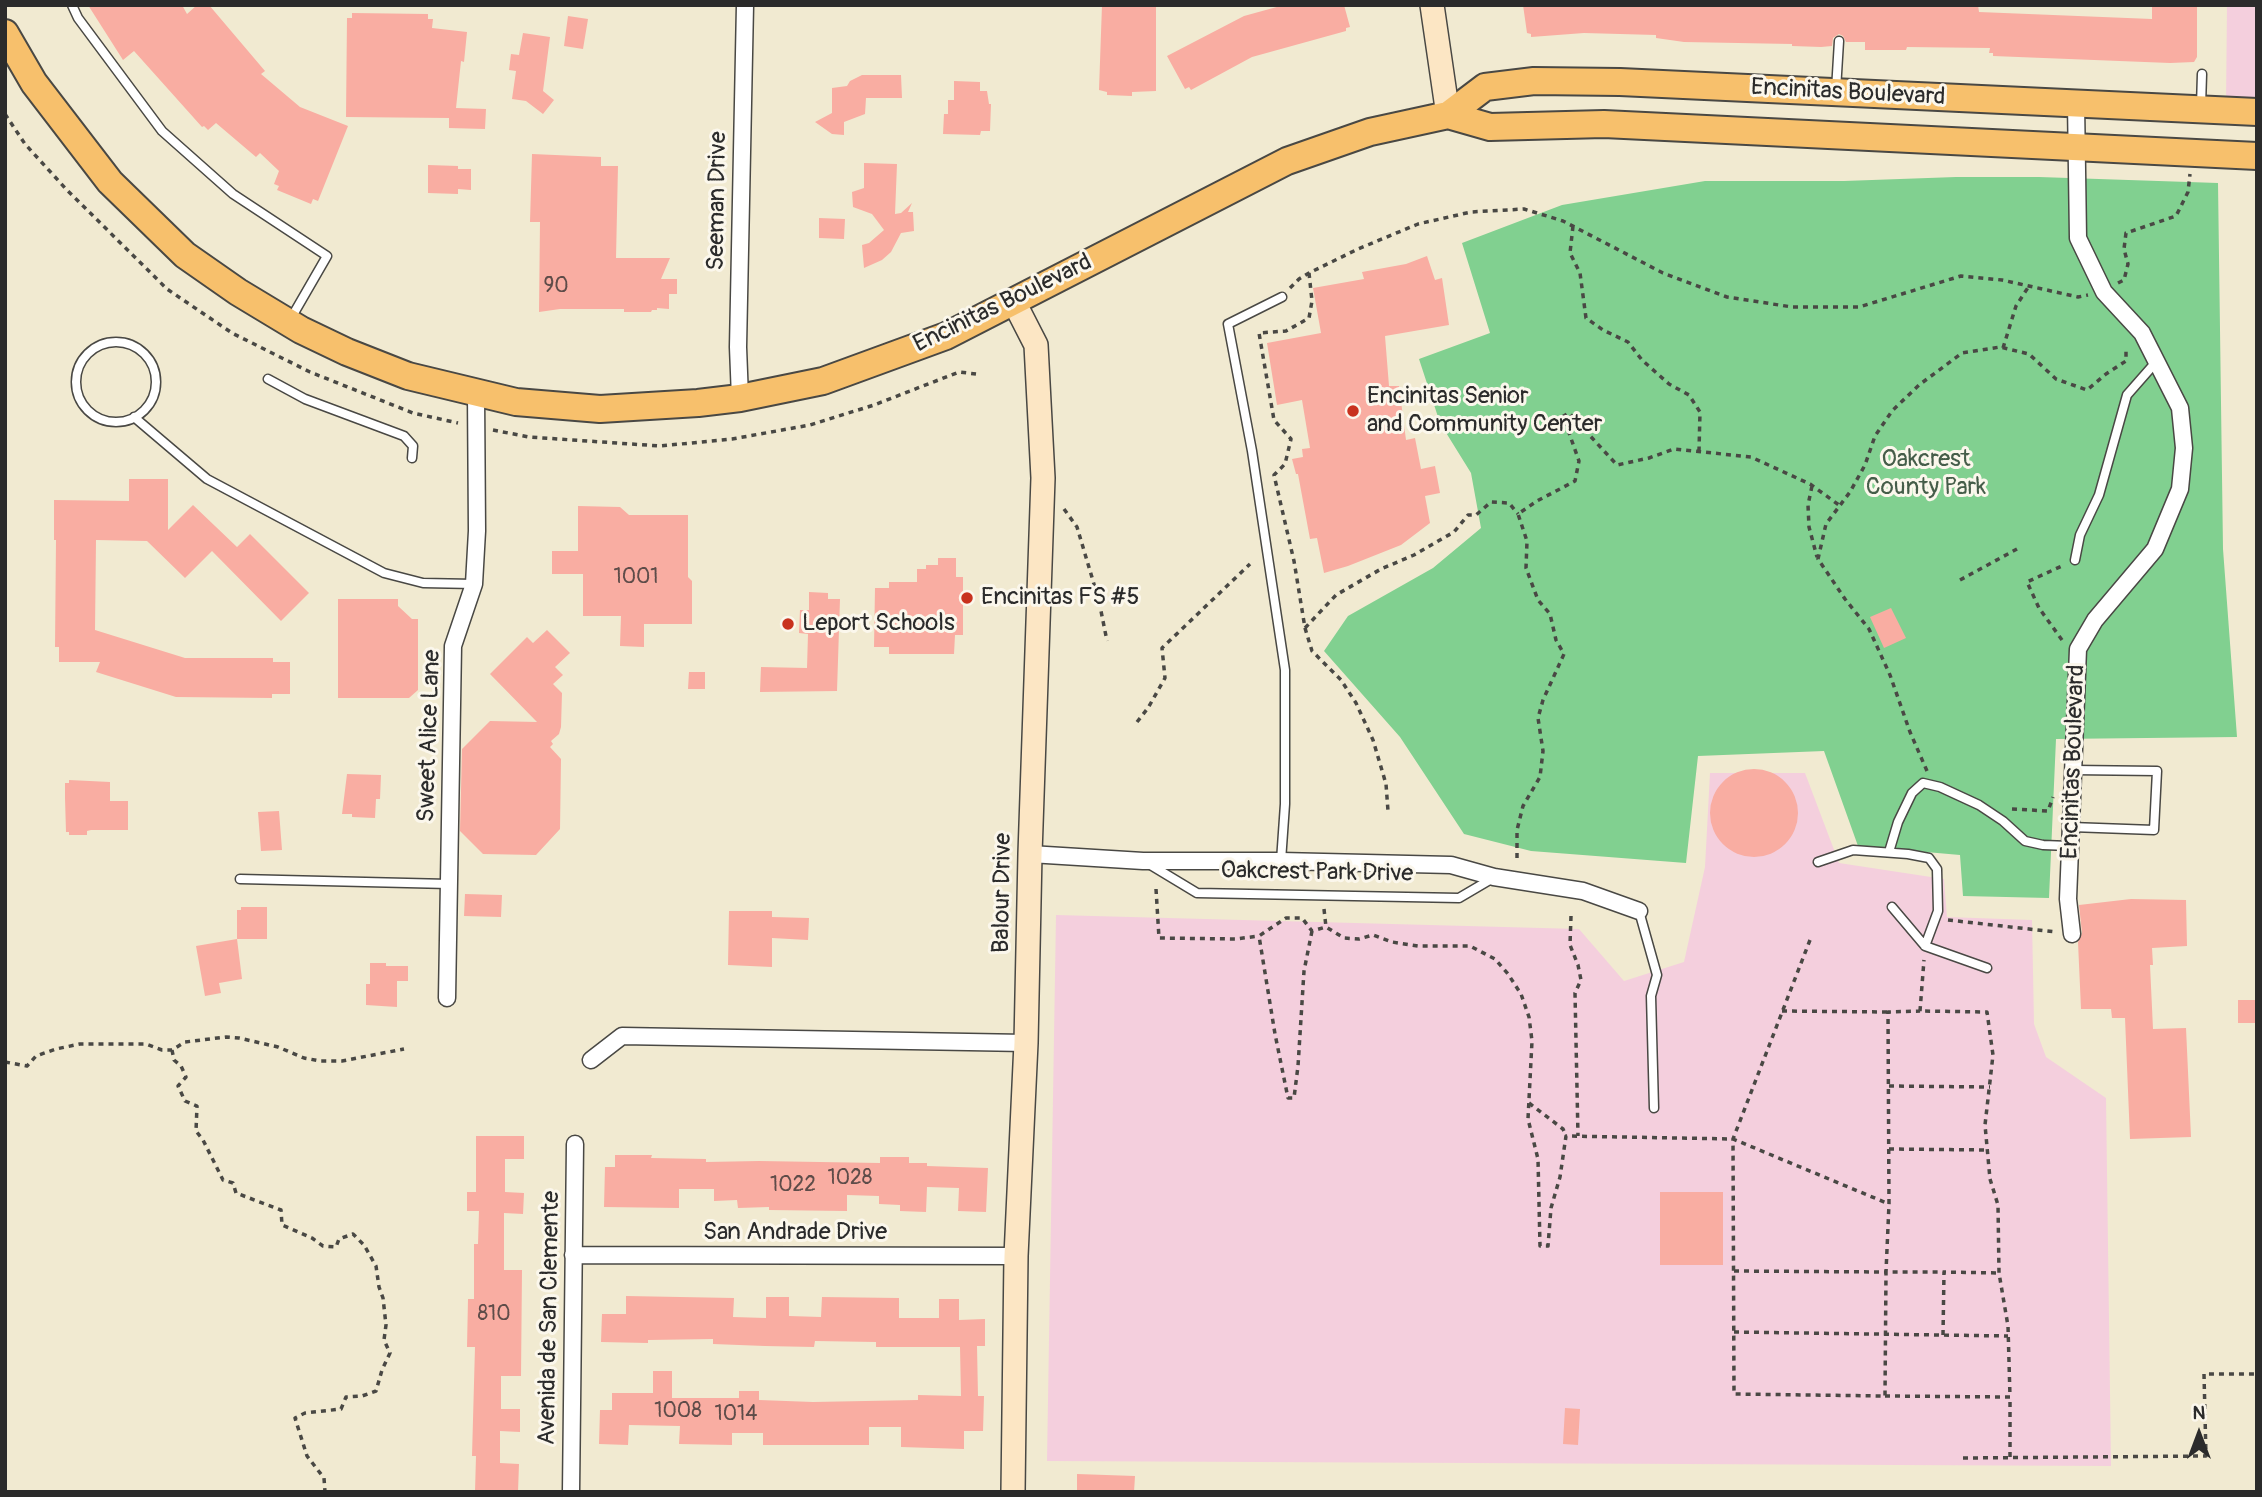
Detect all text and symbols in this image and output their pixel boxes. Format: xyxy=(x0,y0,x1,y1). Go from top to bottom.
street label: Encinitas Boulevard xyxy=(1750,74,1946,112)
street label: Seeman Drive xyxy=(702,131,734,271)
street label: Encinitas Boulevard xyxy=(909,248,1097,360)
house number: 90 xyxy=(543,274,569,300)
place label: Encinitas Senior and Community Center xyxy=(1367,383,1602,439)
marker: Encinitas Senior and Community Center xyxy=(1345,403,1361,419)
park label: Oakcrest County Park xyxy=(1866,446,1986,502)
house number: 1001 xyxy=(613,565,659,591)
place label: Encinitas FS #5 xyxy=(981,584,1140,612)
marker: Encinitas FS #5 xyxy=(959,590,975,606)
place label: Leport Schools xyxy=(802,610,955,638)
marker: Leport Schools xyxy=(780,616,796,632)
street label: Sweet Alice Lane xyxy=(413,649,447,823)
street label: Encinitas Boulevard xyxy=(2056,664,2092,860)
street label: Balour Drive xyxy=(988,833,1018,953)
street label: Oakcrest Park Drive xyxy=(1220,857,1414,889)
house number: 1028 xyxy=(828,1166,872,1192)
house number: 1022 xyxy=(770,1173,816,1199)
street label: Avenida de San Clemente xyxy=(533,1191,567,1445)
street label: San Andrade Drive xyxy=(703,1219,887,1247)
house number: 810 xyxy=(477,1302,511,1328)
house number: 1008 xyxy=(654,1399,702,1425)
north arrow xyxy=(2164,1399,2234,1469)
text: N xyxy=(2193,1401,2205,1425)
house number: 1014 xyxy=(715,1402,757,1428)

